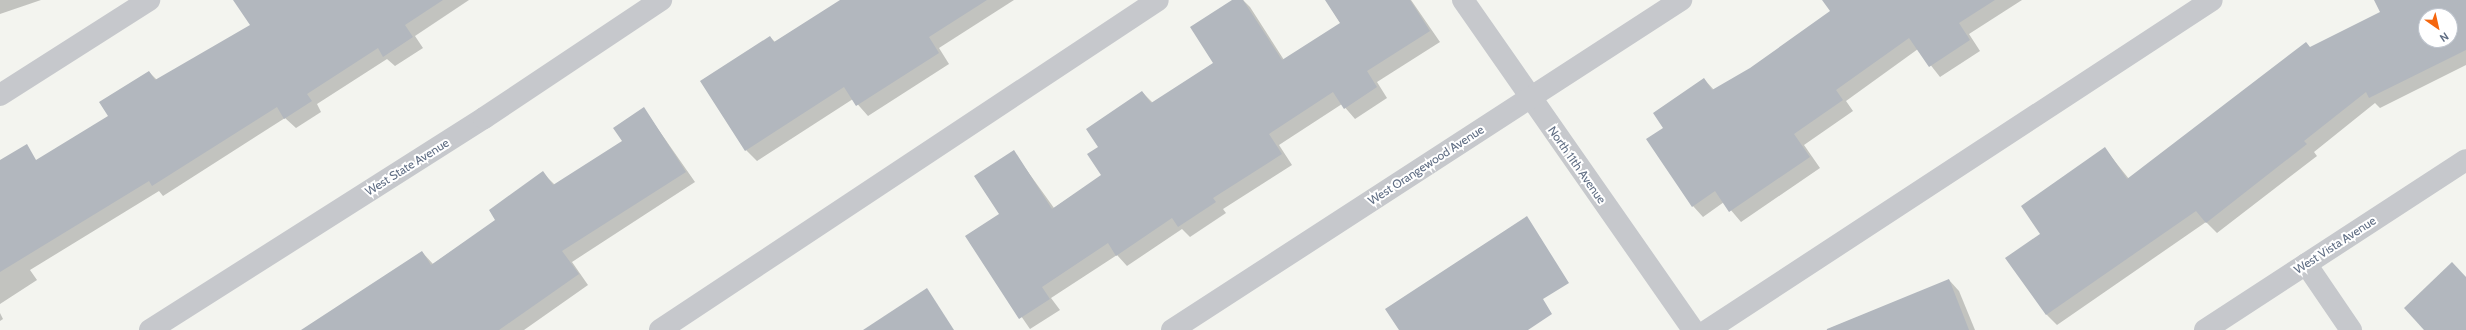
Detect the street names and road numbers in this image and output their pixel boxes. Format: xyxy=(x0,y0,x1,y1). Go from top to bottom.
street label: West Orangewood Avenue xyxy=(1365,122,1487,208)
street label: North 11th Avenue xyxy=(1545,124,1609,206)
street label: West State Avenue xyxy=(362,135,452,199)
street label: West Vista Avenue xyxy=(2291,213,2379,277)

